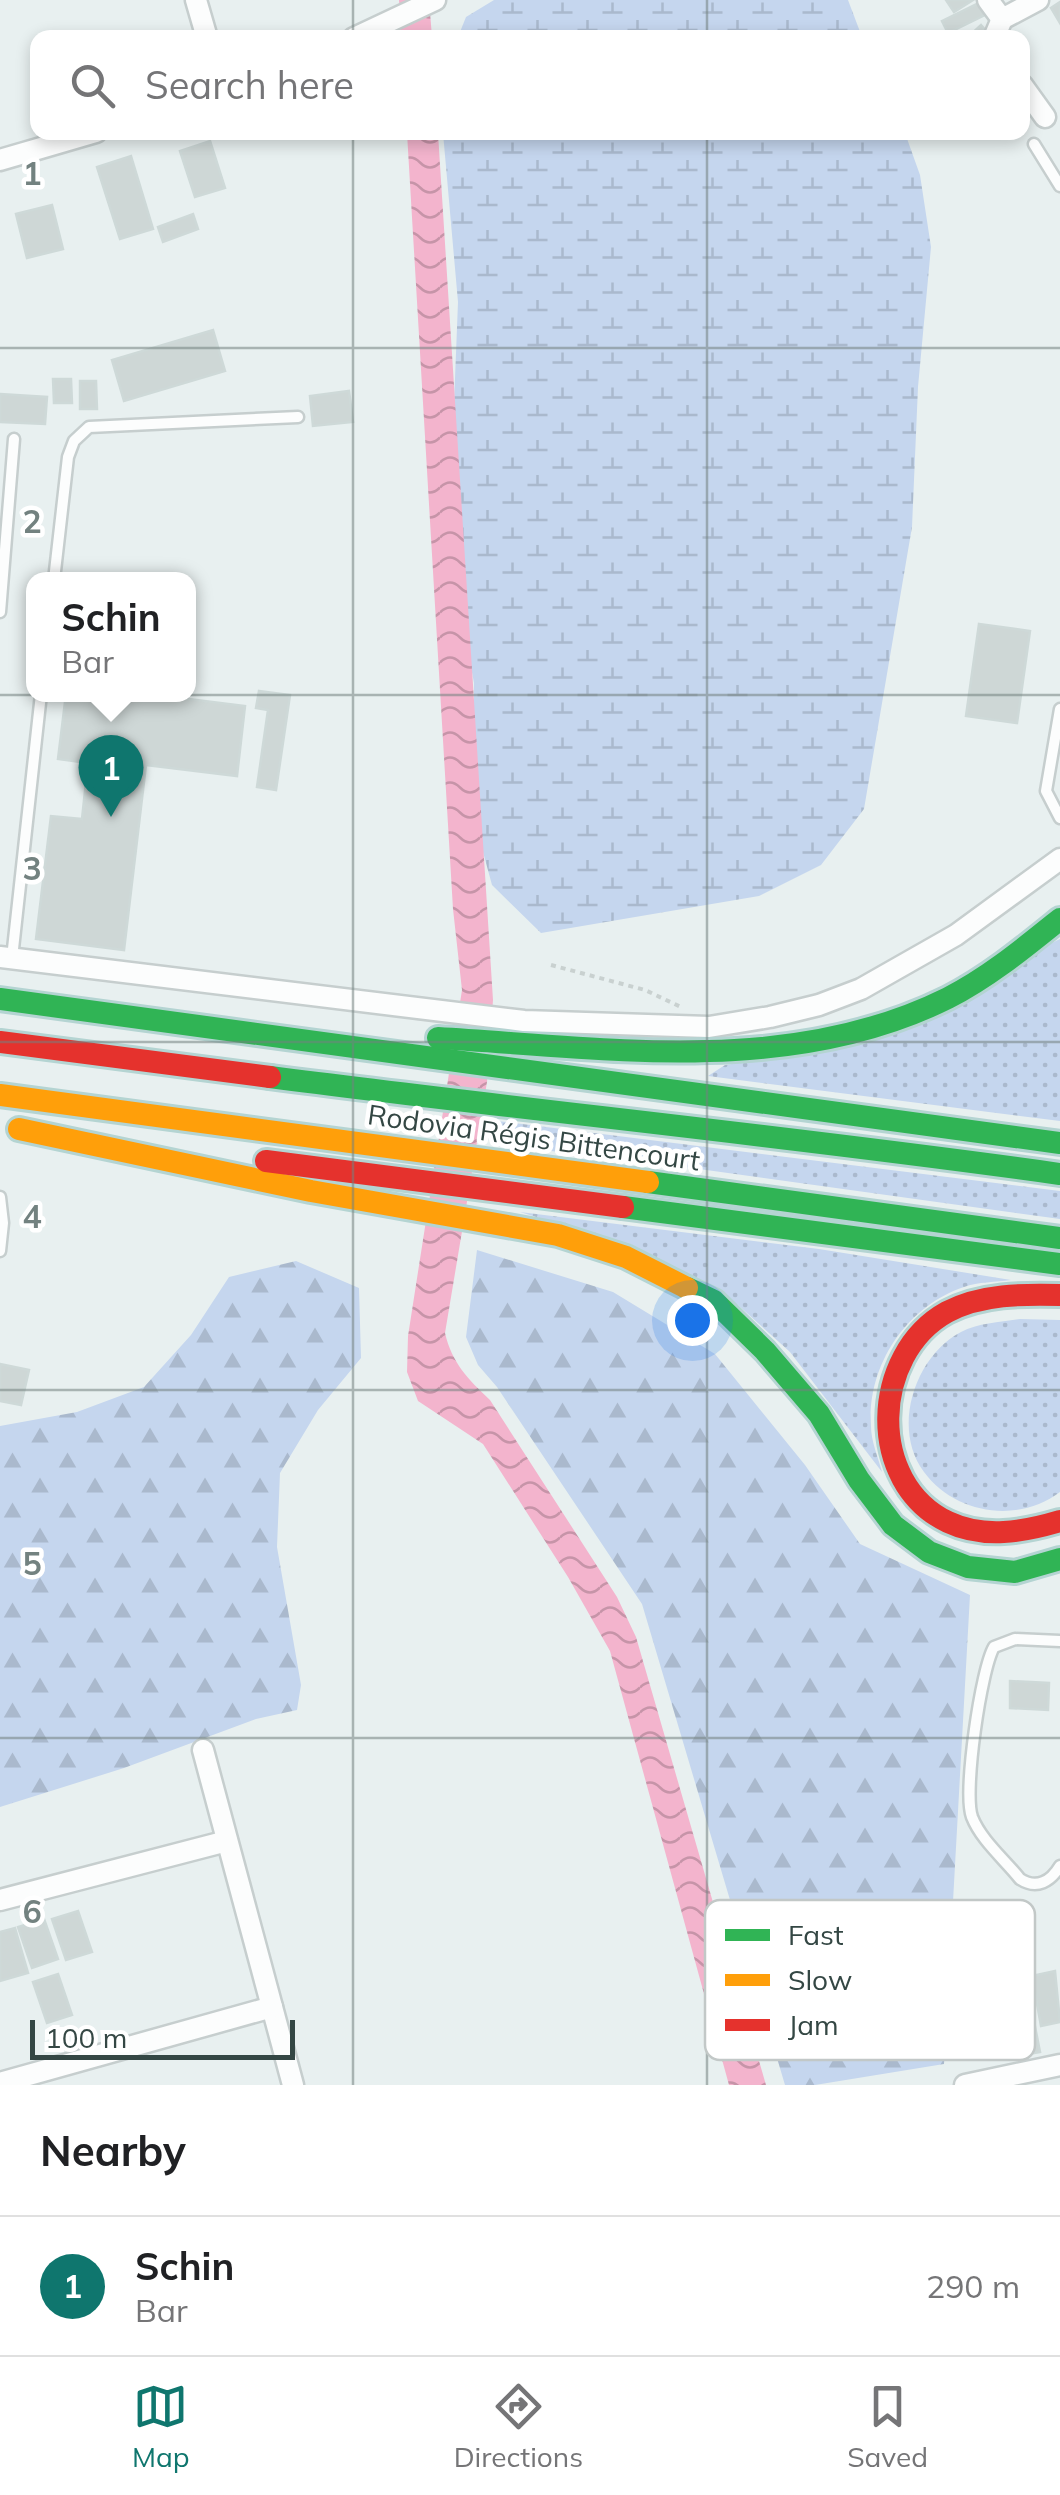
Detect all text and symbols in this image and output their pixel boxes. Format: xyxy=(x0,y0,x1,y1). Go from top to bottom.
search box xyxy=(30,30,1030,140)
icon: search xyxy=(65,58,120,113)
text: Search here xyxy=(145,61,354,109)
text: 1 xyxy=(22,153,42,193)
text: 2 xyxy=(22,501,42,541)
popup xyxy=(26,572,196,702)
text: Schin xyxy=(61,593,161,641)
text: Bar xyxy=(61,641,114,681)
pin: 1 xyxy=(78,734,144,817)
text: 3 xyxy=(22,848,42,888)
street label: Rodovia Régis Bittencourt xyxy=(366,1096,703,1178)
text: 4 xyxy=(22,1196,42,1236)
your location xyxy=(667,1295,718,1346)
text: 5 xyxy=(22,1543,42,1583)
text: 6 xyxy=(22,1891,42,1931)
legend xyxy=(705,1900,1035,2060)
text: Fast xyxy=(788,1917,844,1952)
text: Slow xyxy=(788,1962,852,1997)
text: Jam xyxy=(788,2007,839,2042)
scale bar xyxy=(30,2015,295,2060)
text: 100 m xyxy=(45,2020,127,2055)
text: Nearby xyxy=(40,2124,186,2177)
text: Schin xyxy=(135,2242,234,2290)
text: 1 xyxy=(63,2266,82,2306)
text: 290 m xyxy=(926,2266,1020,2306)
text: Bar xyxy=(135,2290,188,2330)
tab: Map xyxy=(132,2379,190,2474)
tab: Directions xyxy=(454,2379,583,2474)
tab: Saved xyxy=(847,2379,928,2474)

